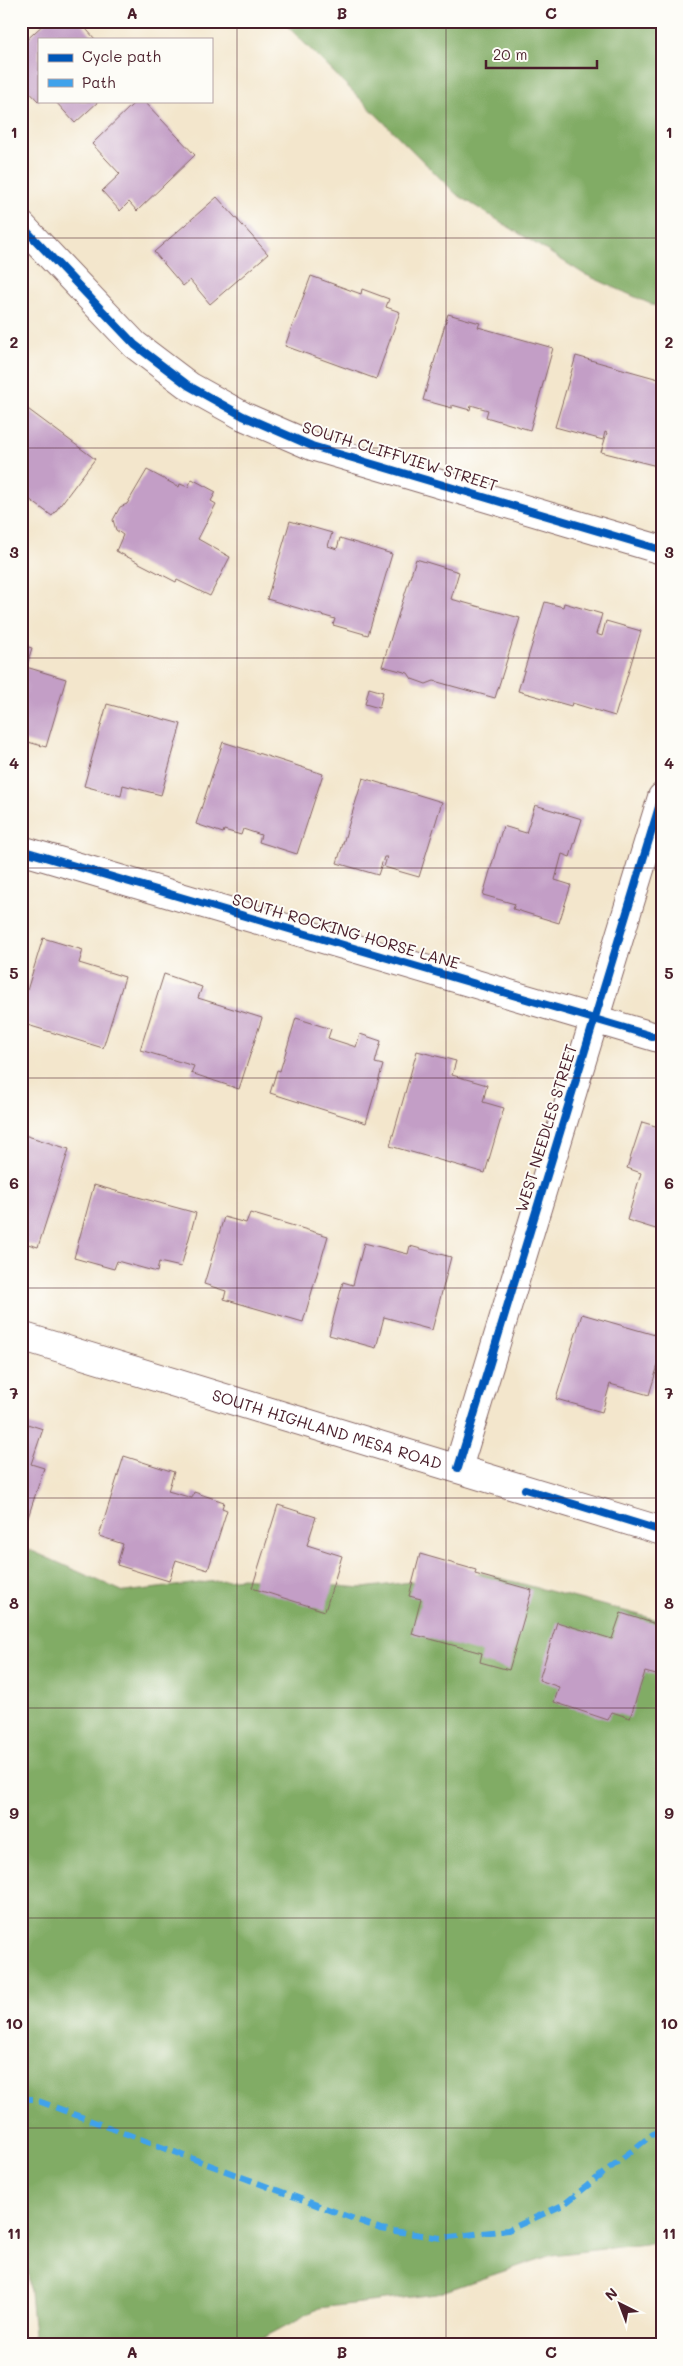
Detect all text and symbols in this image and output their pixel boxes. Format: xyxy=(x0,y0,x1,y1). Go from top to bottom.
text: A xyxy=(126,2,138,23)
text: B xyxy=(337,2,347,23)
text: C xyxy=(545,2,557,23)
legend xyxy=(38,38,212,102)
scale bar xyxy=(486,38,597,70)
text: 20 m xyxy=(493,44,527,64)
text: Cycle path xyxy=(82,46,161,66)
text: Path xyxy=(82,72,116,92)
text: 1 xyxy=(10,121,18,142)
text: 1 xyxy=(665,121,673,142)
text: 2 xyxy=(10,331,19,352)
text: 2 xyxy=(665,331,674,352)
street label: SOUTH CLIFFVIEW STREET xyxy=(300,416,501,495)
text: 3 xyxy=(9,541,19,562)
text: 3 xyxy=(664,541,674,562)
text: 4 xyxy=(9,752,19,773)
text: 4 xyxy=(664,752,674,773)
street label: SOUTH ROCKING HORSE LANE xyxy=(230,888,462,973)
text: 5 xyxy=(9,962,19,983)
text: 5 xyxy=(664,962,674,983)
street label: WEST NEEDLES STREET xyxy=(510,1041,581,1214)
text: 6 xyxy=(9,1172,19,1193)
text: 6 xyxy=(664,1172,674,1193)
text: 7 xyxy=(10,1382,19,1403)
text: 7 xyxy=(665,1382,674,1403)
street label: SOUTH HIGHLAND MESA ROAD xyxy=(210,1384,445,1474)
text: 8 xyxy=(9,1592,19,1613)
text: 8 xyxy=(664,1592,674,1613)
text: 9 xyxy=(9,1802,19,1823)
text: 9 xyxy=(664,1802,674,1823)
text: 10 xyxy=(5,2012,23,2033)
text: 10 xyxy=(660,2012,678,2033)
text: 11 xyxy=(7,2222,21,2243)
text: 11 xyxy=(662,2222,676,2243)
north arrow xyxy=(596,2278,646,2328)
text: N xyxy=(601,2283,621,2305)
text: A xyxy=(126,2341,138,2362)
text: B xyxy=(337,2341,347,2362)
text: C xyxy=(545,2341,557,2362)

